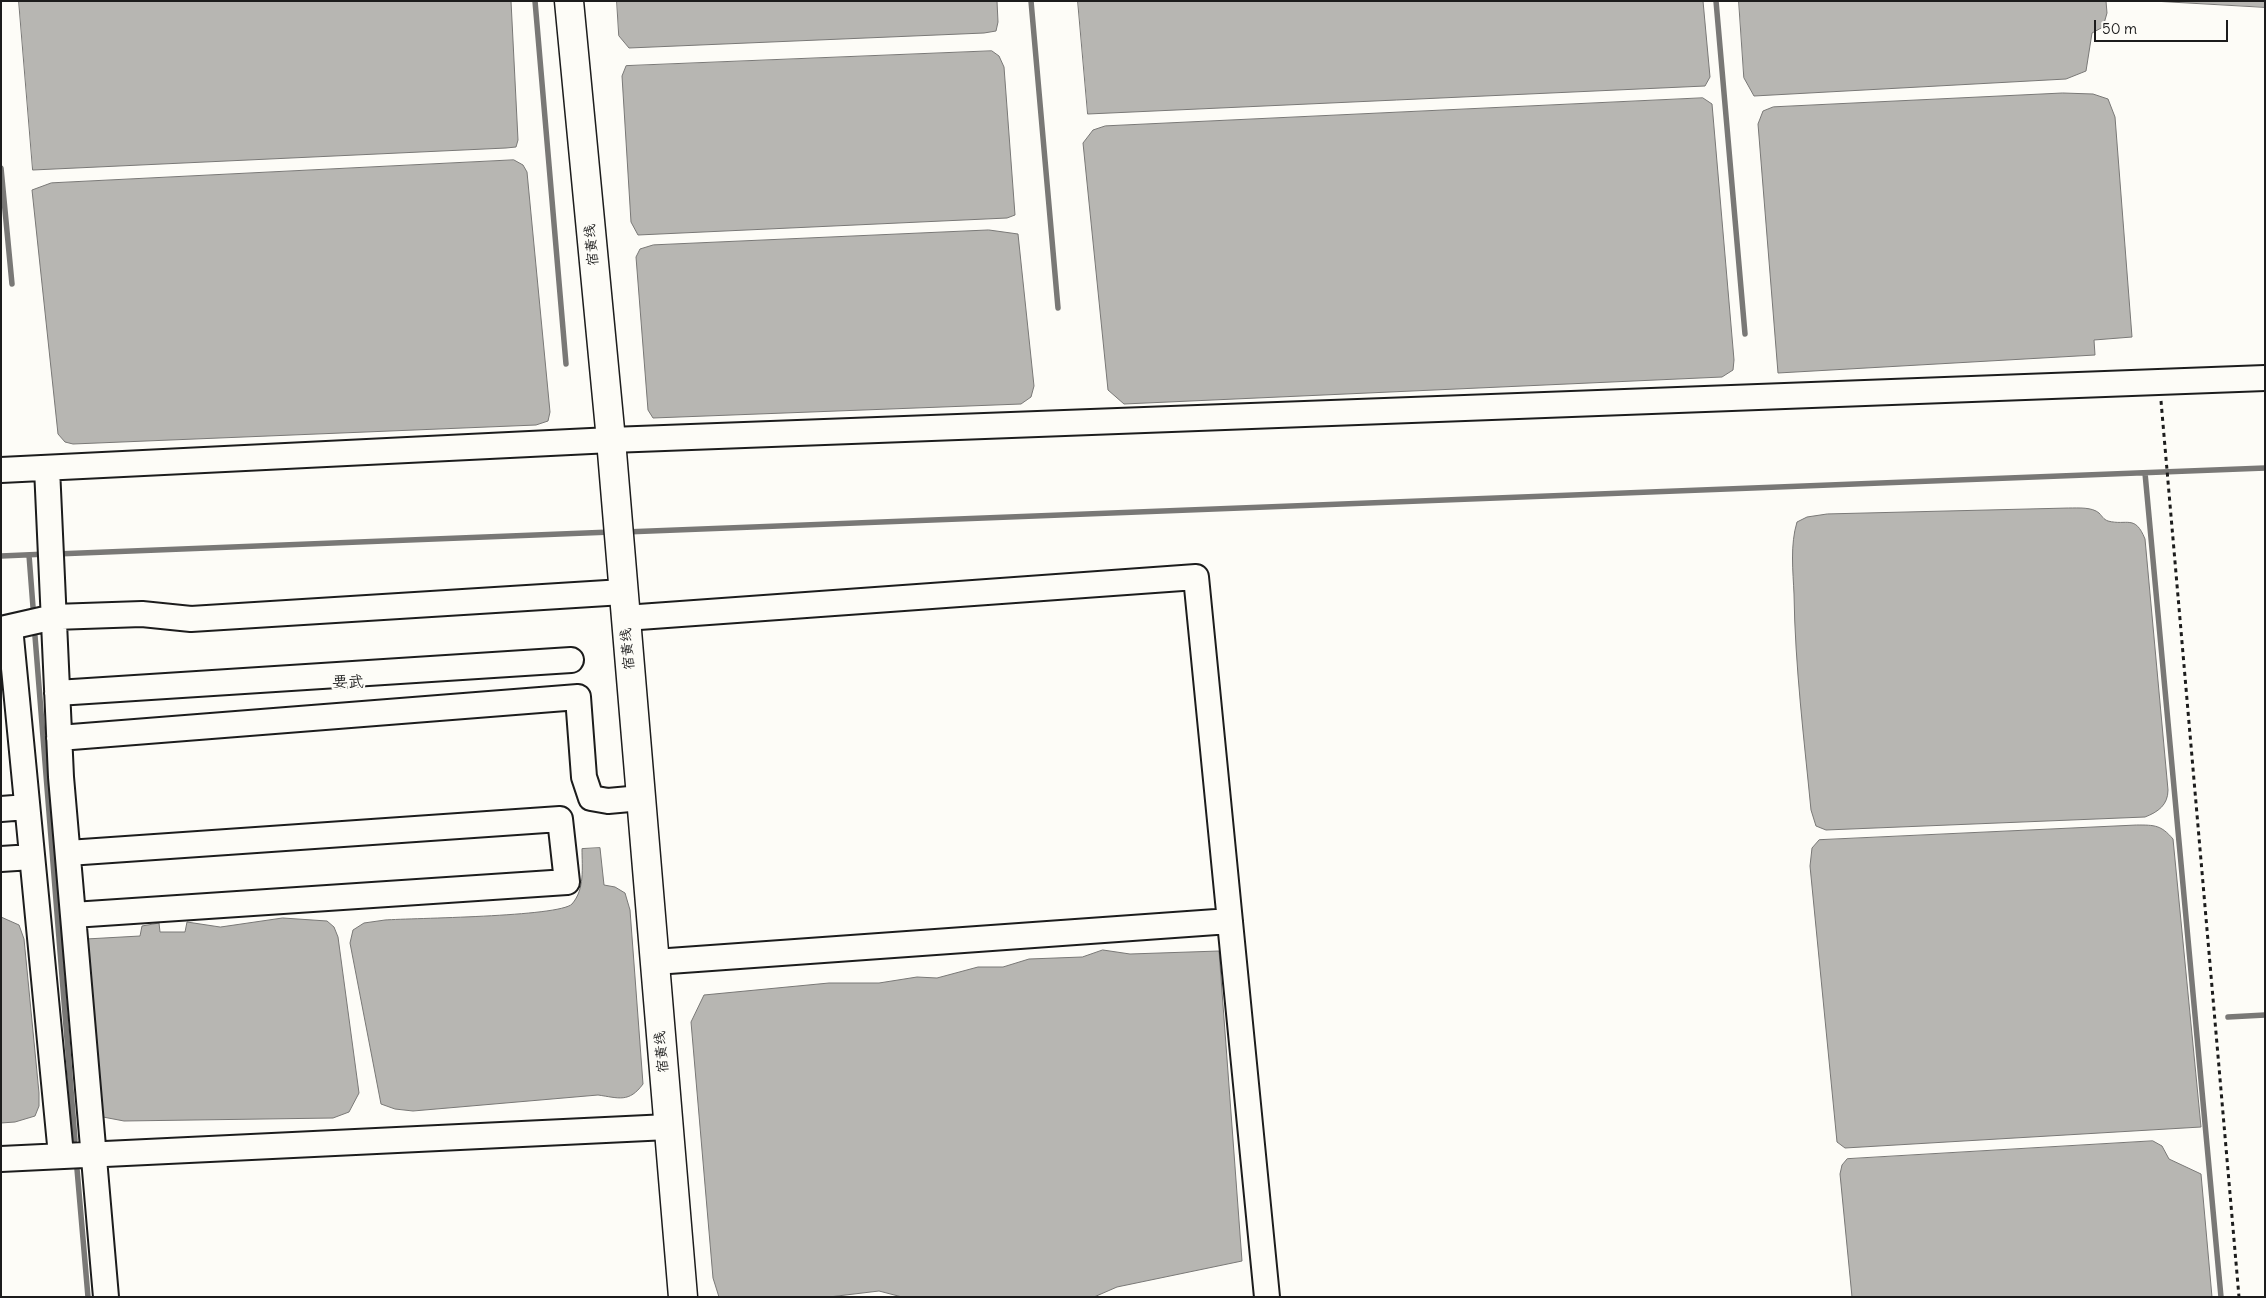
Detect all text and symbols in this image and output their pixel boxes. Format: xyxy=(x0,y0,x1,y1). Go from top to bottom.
scale bar xyxy=(2096,10,2230,42)
text: 50 m xyxy=(2102,19,2137,38)
street label: 宿黄线 xyxy=(582,223,602,267)
street label: 宿黄线 xyxy=(618,627,638,671)
district label: 要武 xyxy=(332,672,364,692)
street label: 宿黄线 xyxy=(652,1030,672,1074)

